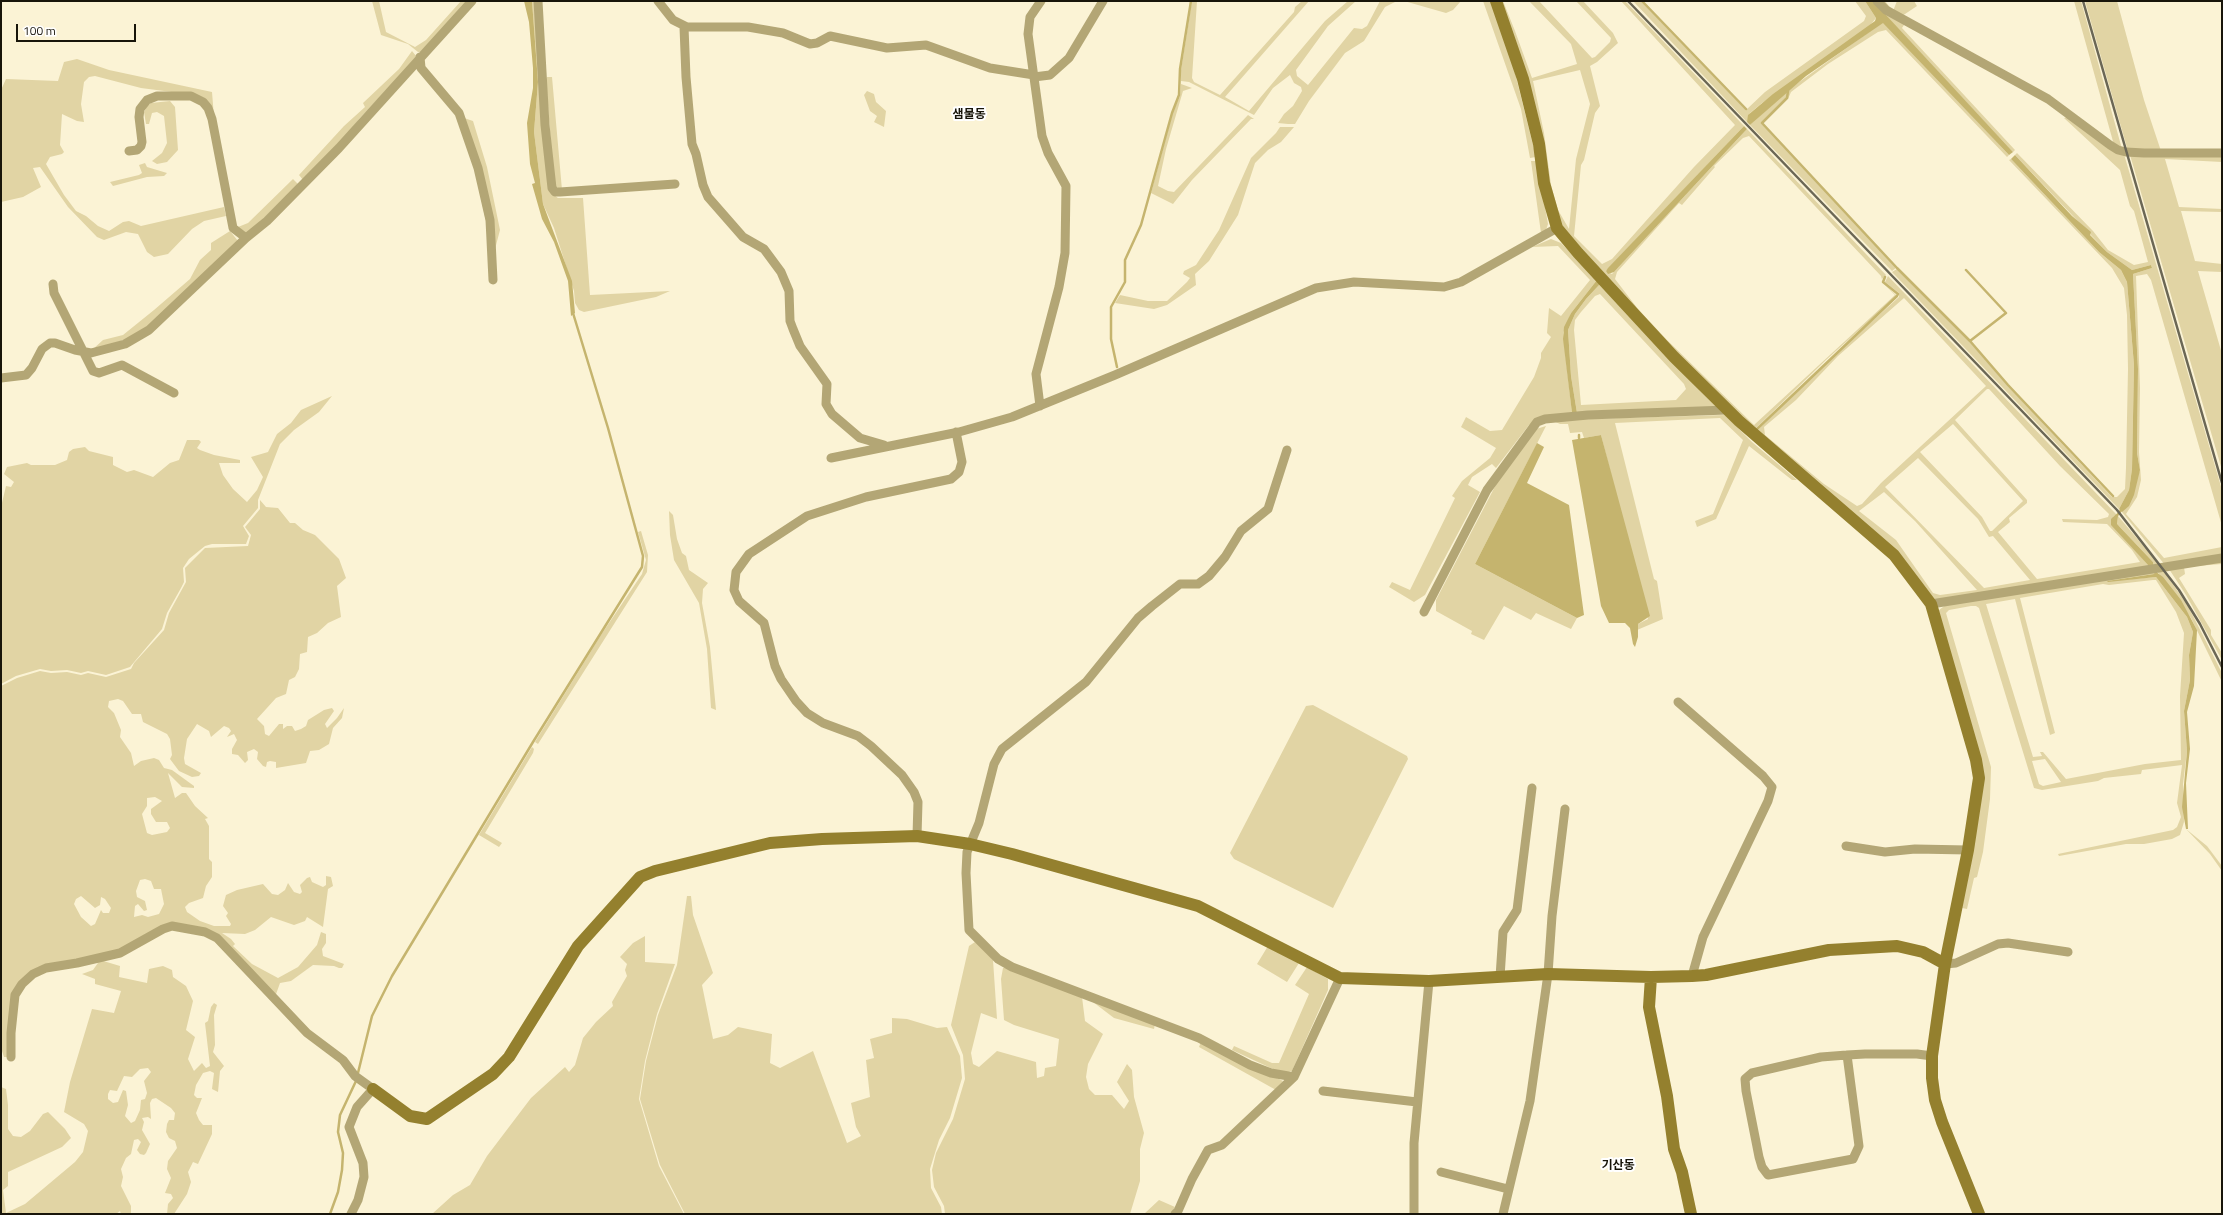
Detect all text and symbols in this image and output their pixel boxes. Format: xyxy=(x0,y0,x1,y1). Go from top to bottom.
scale bar xyxy=(18,16,138,42)
text: 100 m xyxy=(23,21,56,40)
district label: 샘물동 xyxy=(952,108,986,122)
district label: 기산동 xyxy=(1601,1159,1635,1173)

